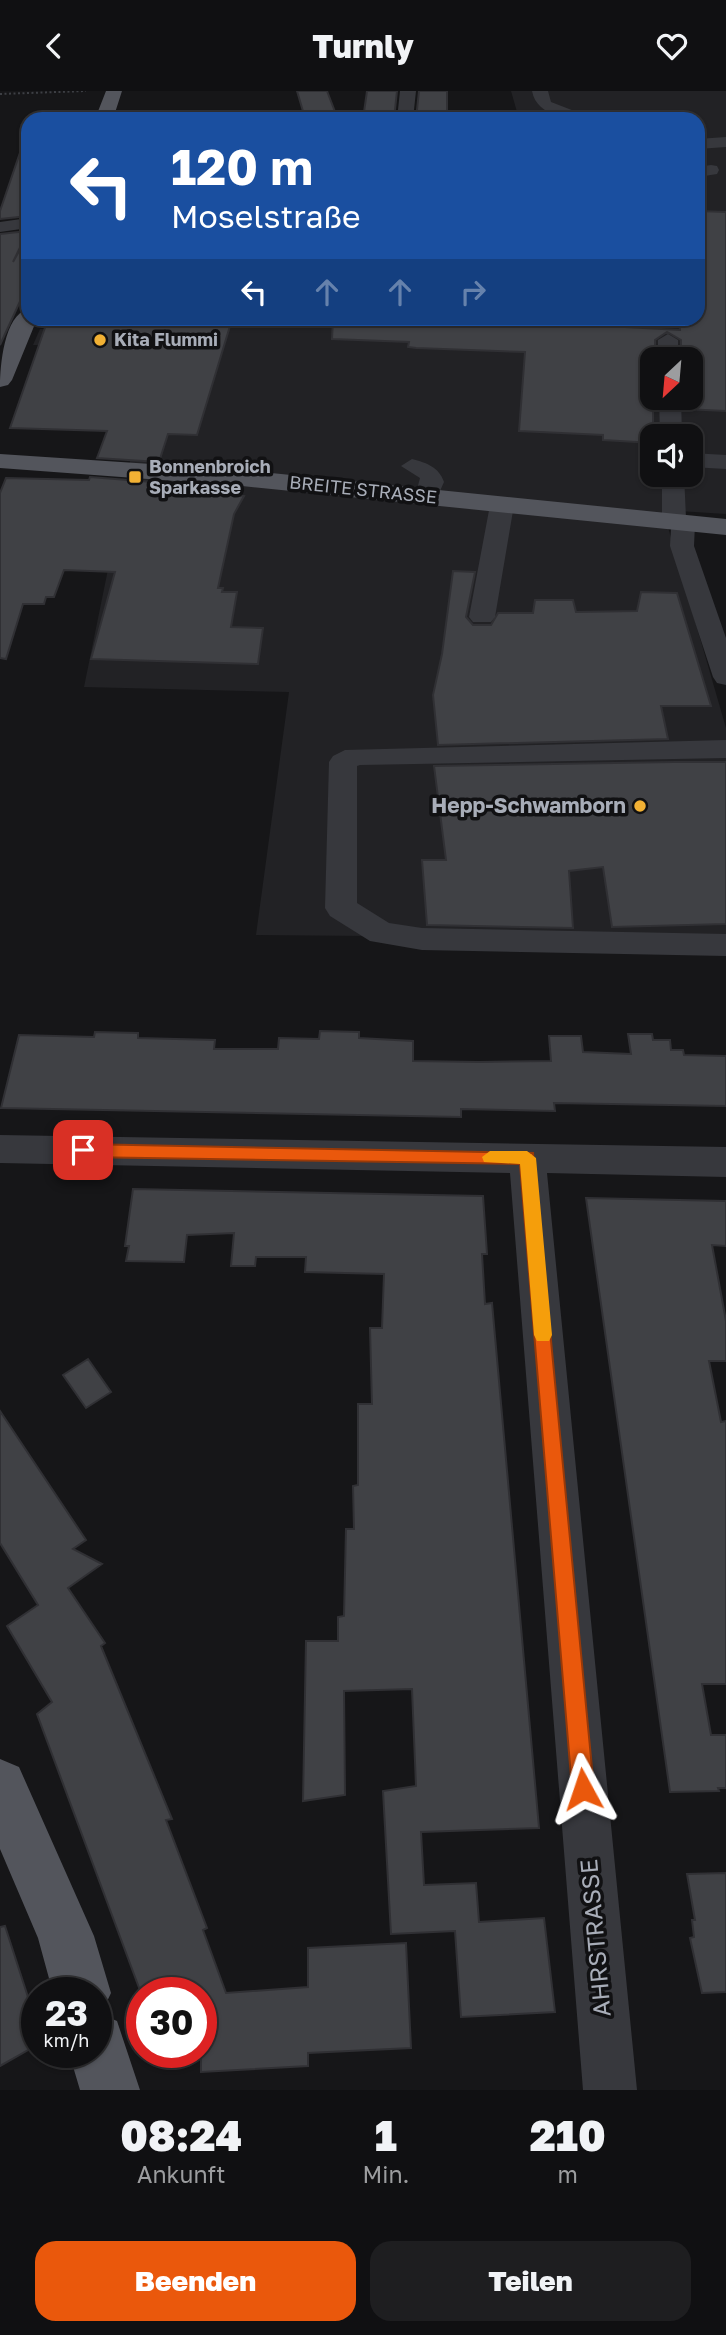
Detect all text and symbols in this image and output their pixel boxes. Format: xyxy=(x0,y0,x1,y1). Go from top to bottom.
icon: back xyxy=(35,27,73,65)
text: Turnly xyxy=(312,27,414,65)
icon: heart xyxy=(653,27,691,65)
text: 120 m xyxy=(171,137,313,196)
icon: left xyxy=(56,140,147,231)
text: Moselstraße xyxy=(171,197,361,235)
icon: left xyxy=(235,273,273,311)
icon: ahead xyxy=(308,273,346,311)
icon: ahead xyxy=(381,273,419,311)
icon: right xyxy=(454,273,492,311)
place label: Kita Flummi xyxy=(114,328,218,350)
marker: Kita Flummi xyxy=(92,332,108,348)
north arrow xyxy=(640,347,704,409)
map controls xyxy=(640,347,703,487)
button: sound xyxy=(640,424,703,487)
place label: Bonnenbroich Sparkasse xyxy=(149,455,271,498)
marker: Bonnenbroich Sparkasse xyxy=(127,469,143,485)
street label: BREITE STRASSE xyxy=(288,470,438,508)
place label: Hepp-Schwamborn xyxy=(431,792,626,818)
marker: Hepp-Schwamborn xyxy=(632,798,648,814)
pin xyxy=(53,1120,113,1180)
icon: arrive xyxy=(64,1131,102,1169)
position arrow xyxy=(546,1752,620,1826)
street label: AHRSTRASSE xyxy=(573,1858,616,2018)
speed limit sign: 30 xyxy=(126,1977,217,2068)
text: 23 xyxy=(45,1992,88,2034)
text: km/h xyxy=(44,2029,89,2051)
text: 08:24 xyxy=(120,2110,242,2160)
text: 1 xyxy=(375,2110,397,2160)
text: 210 xyxy=(530,2110,606,2160)
text: Ankunft xyxy=(137,2160,225,2188)
text: Min. xyxy=(362,2160,409,2188)
text: m xyxy=(558,2160,578,2188)
button: Beenden xyxy=(35,2241,356,2321)
button: Teilen xyxy=(370,2241,691,2321)

